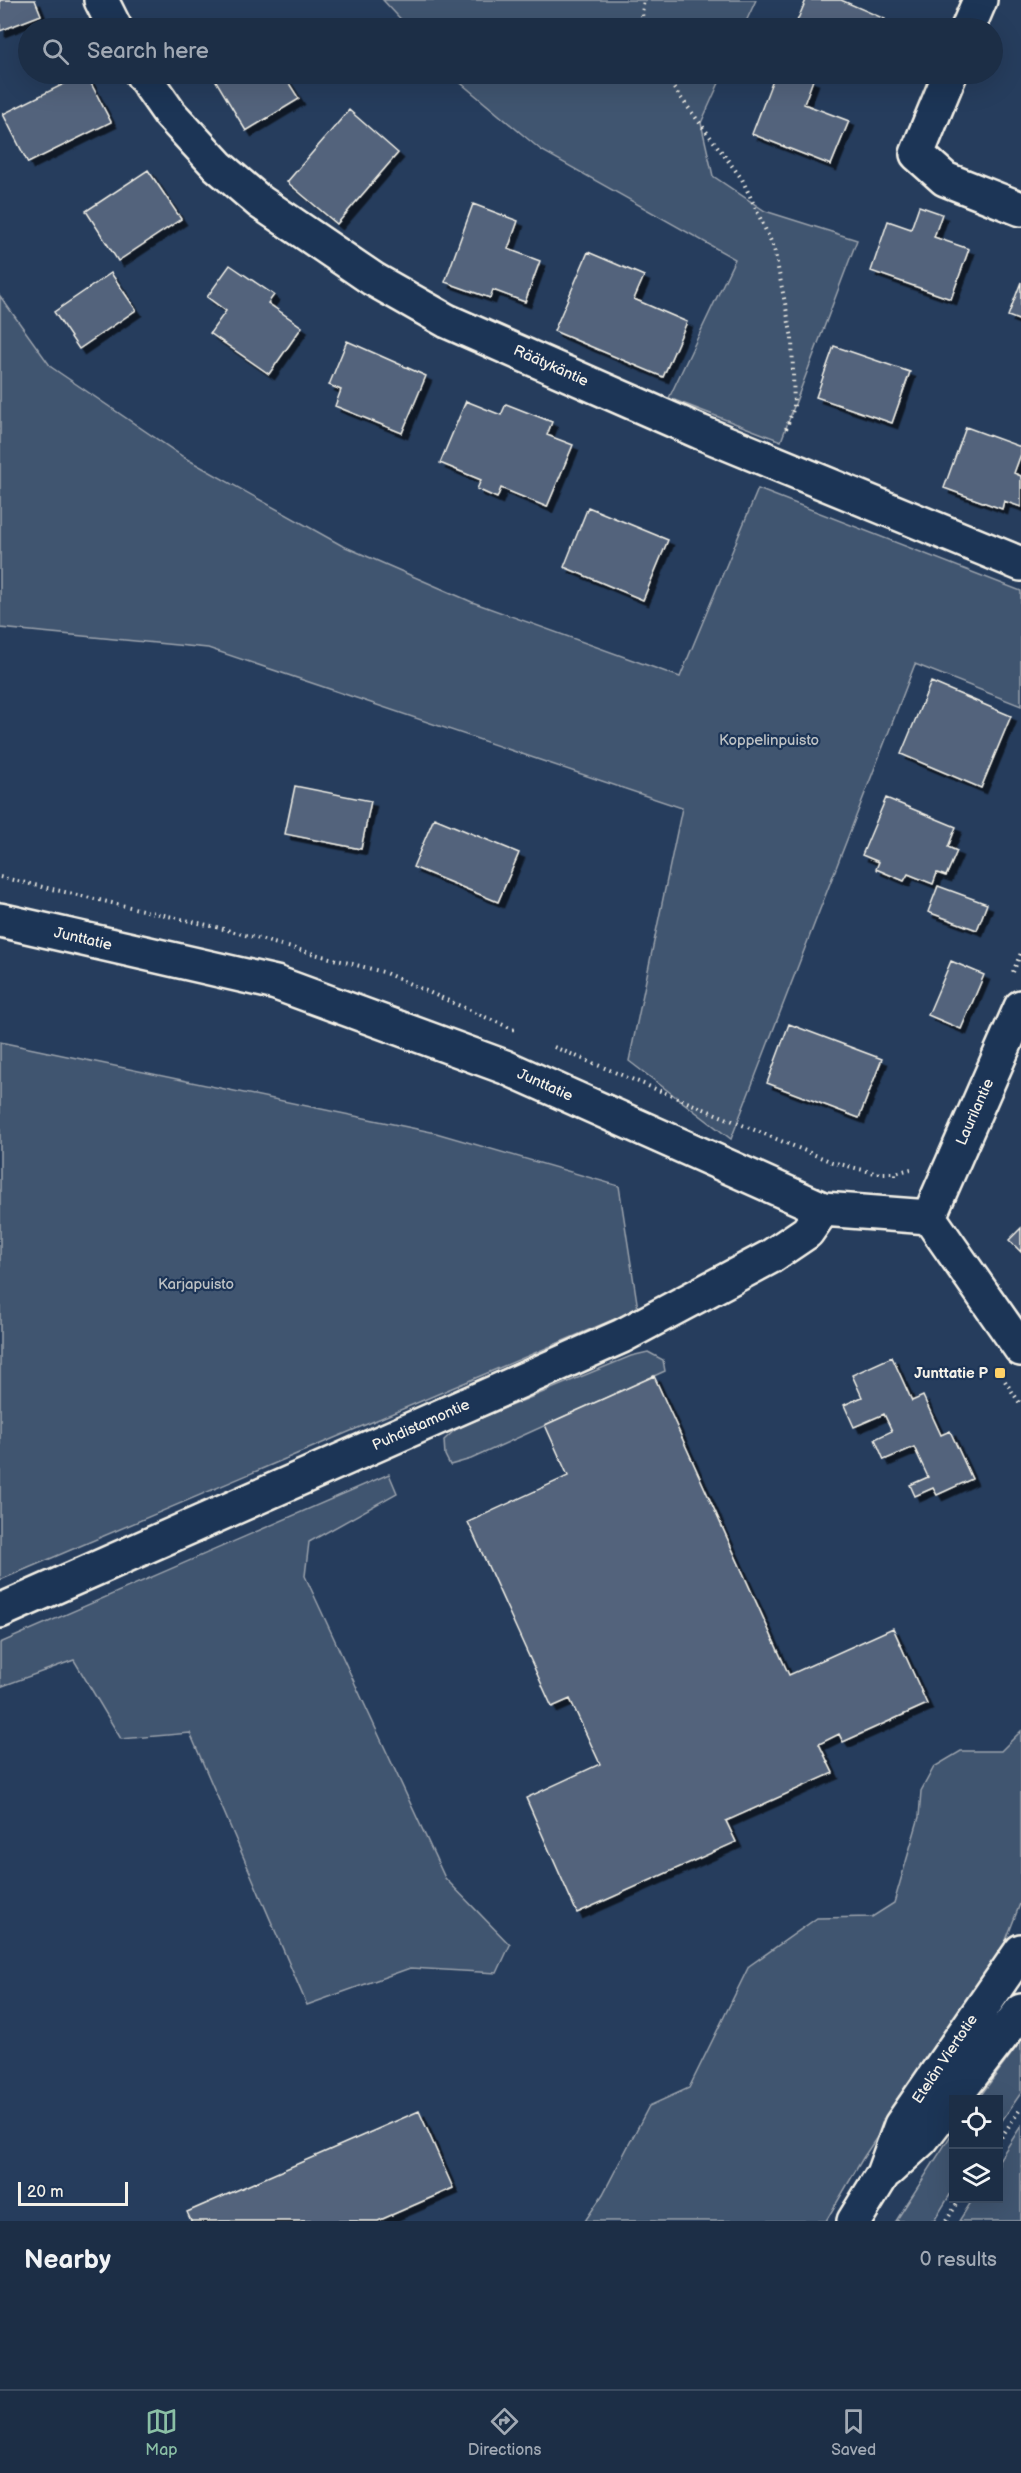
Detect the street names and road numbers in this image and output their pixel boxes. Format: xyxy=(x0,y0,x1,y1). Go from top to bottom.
street label: Räätykäntie xyxy=(511,341,592,391)
street label: Junttatie xyxy=(52,923,114,955)
street label: Junttatie xyxy=(514,1064,576,1106)
street label: Laurilantie xyxy=(952,1076,998,1148)
street label: Puhdistamontie xyxy=(369,1395,473,1455)
street label: Etelän Viertotie xyxy=(908,2011,982,2107)

